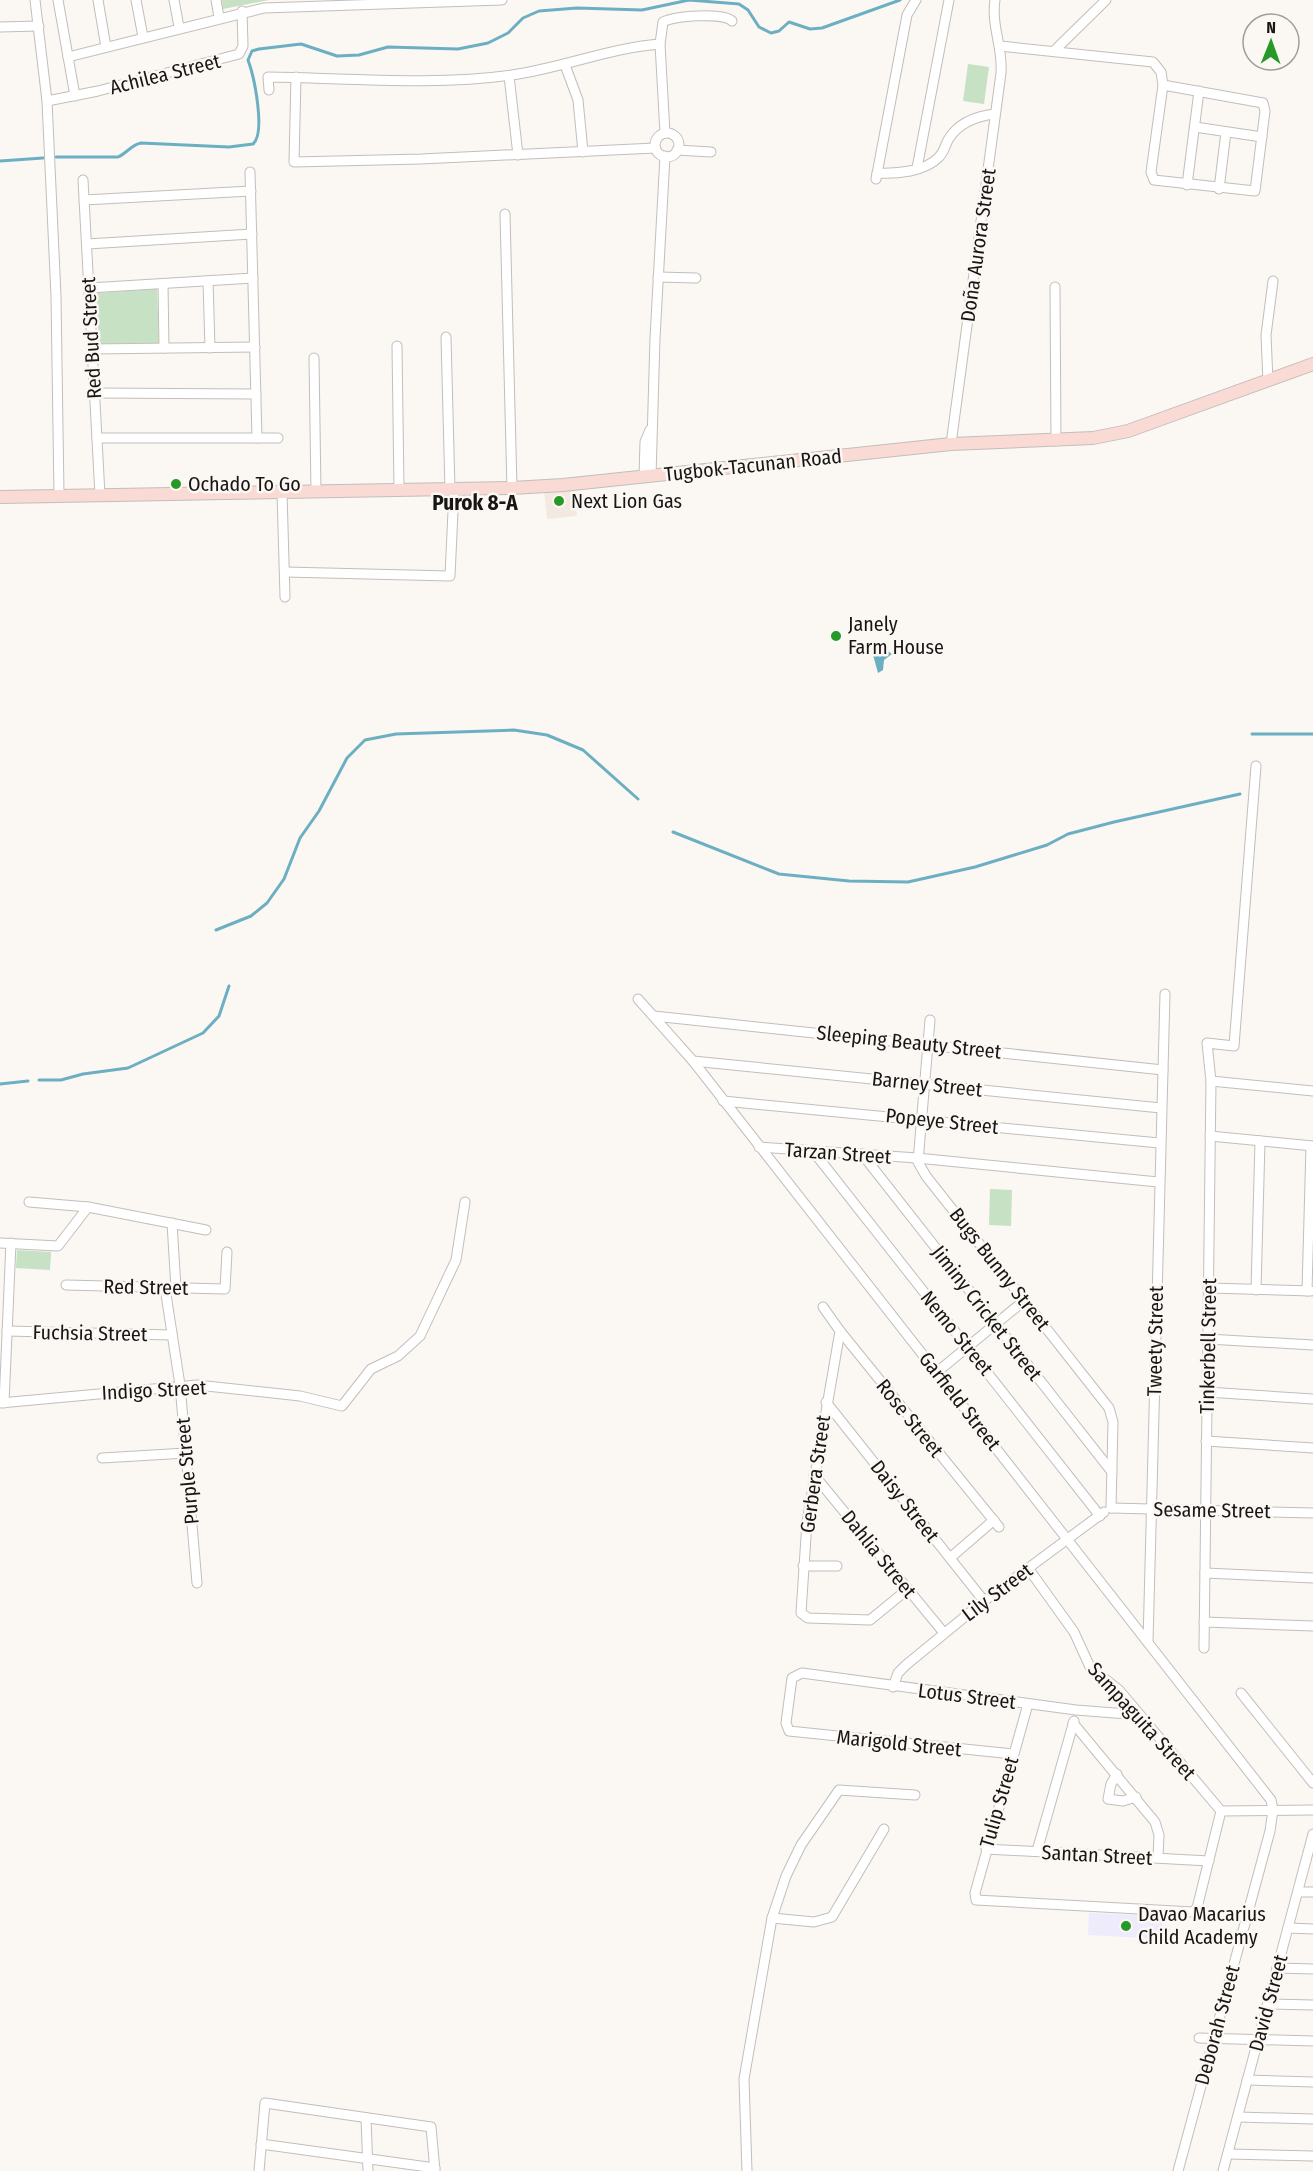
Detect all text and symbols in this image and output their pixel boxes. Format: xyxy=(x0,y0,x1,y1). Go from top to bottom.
north arrow xyxy=(1241,12,1301,72)
text: N xyxy=(1266,18,1276,37)
street label: Achilea Street xyxy=(107,49,223,99)
street label: Doña Aurora Street xyxy=(955,166,1001,323)
street label: Red Bud Street xyxy=(76,276,106,399)
street label: Tugbok-Tacunan Road xyxy=(663,444,843,486)
place label: Ochado To Go xyxy=(188,472,301,496)
marker: Ochado To Go xyxy=(169,477,183,491)
place label: Next Lion Gas xyxy=(571,489,682,513)
district label: Purok 8-A xyxy=(432,490,518,516)
marker: Next Lion Gas xyxy=(552,494,566,508)
place label: Janely Farm House xyxy=(848,612,944,659)
marker: Janely Farm House xyxy=(829,629,843,643)
street label: Sleeping Beauty Street xyxy=(816,1020,1003,1064)
street label: Barney Street xyxy=(871,1066,984,1102)
street label: Popeye Street xyxy=(884,1103,1000,1139)
street label: Tarzan Street xyxy=(784,1137,893,1169)
street label: Bugs Bunny Street xyxy=(945,1203,1056,1335)
street label: Jiminy Cricket Street xyxy=(927,1241,1047,1386)
street label: Red Street xyxy=(103,1274,189,1300)
street label: Tinkerbell Street xyxy=(1195,1277,1221,1414)
street label: Tweety Street xyxy=(1142,1285,1168,1397)
street label: Nemo Street xyxy=(916,1286,999,1380)
street label: Fuchsia Street xyxy=(32,1320,148,1346)
street label: Garfield Street xyxy=(914,1347,1006,1455)
street label: Rose Street xyxy=(871,1374,949,1462)
street label: Indigo Street xyxy=(101,1375,208,1405)
street label: Gerbera Street xyxy=(795,1413,835,1535)
street label: Purple Street xyxy=(170,1416,204,1525)
street label: Daisy Street xyxy=(866,1455,945,1547)
street label: Sesame Street xyxy=(1153,1497,1271,1523)
street label: Dahlia Street xyxy=(836,1505,922,1603)
street label: Lily Street xyxy=(957,1558,1037,1626)
street label: Sampaguita Street xyxy=(1083,1657,1201,1785)
street label: Lotus Street xyxy=(917,1678,1018,1714)
street label: Marigold Street xyxy=(835,1725,963,1762)
street label: Tulip Street xyxy=(975,1753,1024,1850)
street label: Santan Street xyxy=(1041,1840,1153,1870)
place label: Davao Macarius Child Academy xyxy=(1138,1902,1266,1949)
marker: Davao Macarius Child Academy xyxy=(1119,1919,1133,1933)
street label: David Street xyxy=(1244,1951,1293,2054)
street label: Deborah Street xyxy=(1189,1962,1245,2088)

